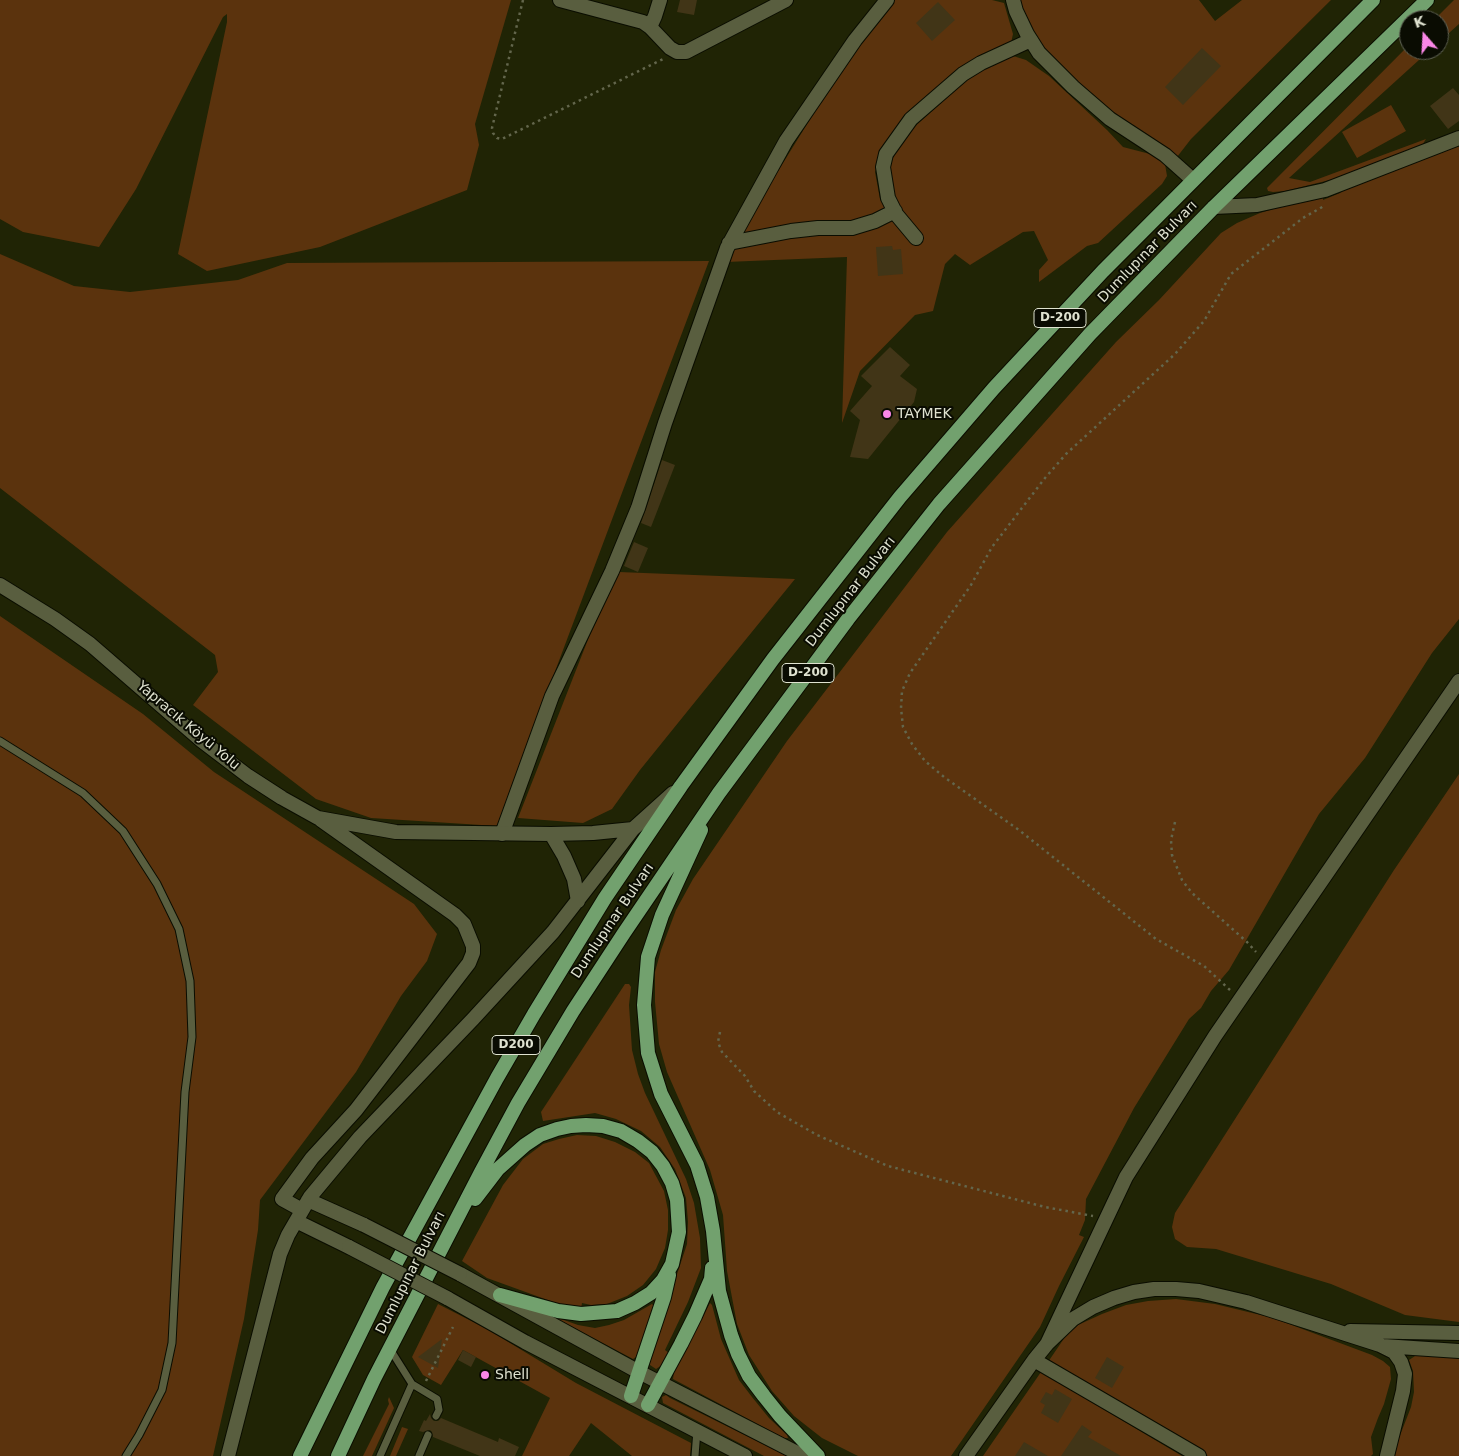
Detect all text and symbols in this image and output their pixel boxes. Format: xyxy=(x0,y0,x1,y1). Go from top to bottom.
north arrow xyxy=(1399,10,1449,60)
text: K xyxy=(1412,12,1427,31)
street label: Dumlupınar Bulvarı xyxy=(1095,197,1201,307)
road number: D-200 xyxy=(1034,308,1086,328)
place label: TAYMEK xyxy=(897,406,952,422)
marker: TAYMEK xyxy=(881,408,893,420)
street label: Dumlupınar Bulvarı xyxy=(803,533,899,651)
road number: D-200 xyxy=(782,664,834,682)
street label: Yapracık Köyü Yolu xyxy=(133,678,243,774)
street label: Dumlupınar Bulvarı xyxy=(568,860,658,982)
road number: D200 xyxy=(492,1036,540,1054)
street label: Dumlupınar Bulvarı xyxy=(373,1209,449,1337)
place label: Shell xyxy=(495,1367,529,1383)
marker: Shell xyxy=(479,1369,491,1381)

